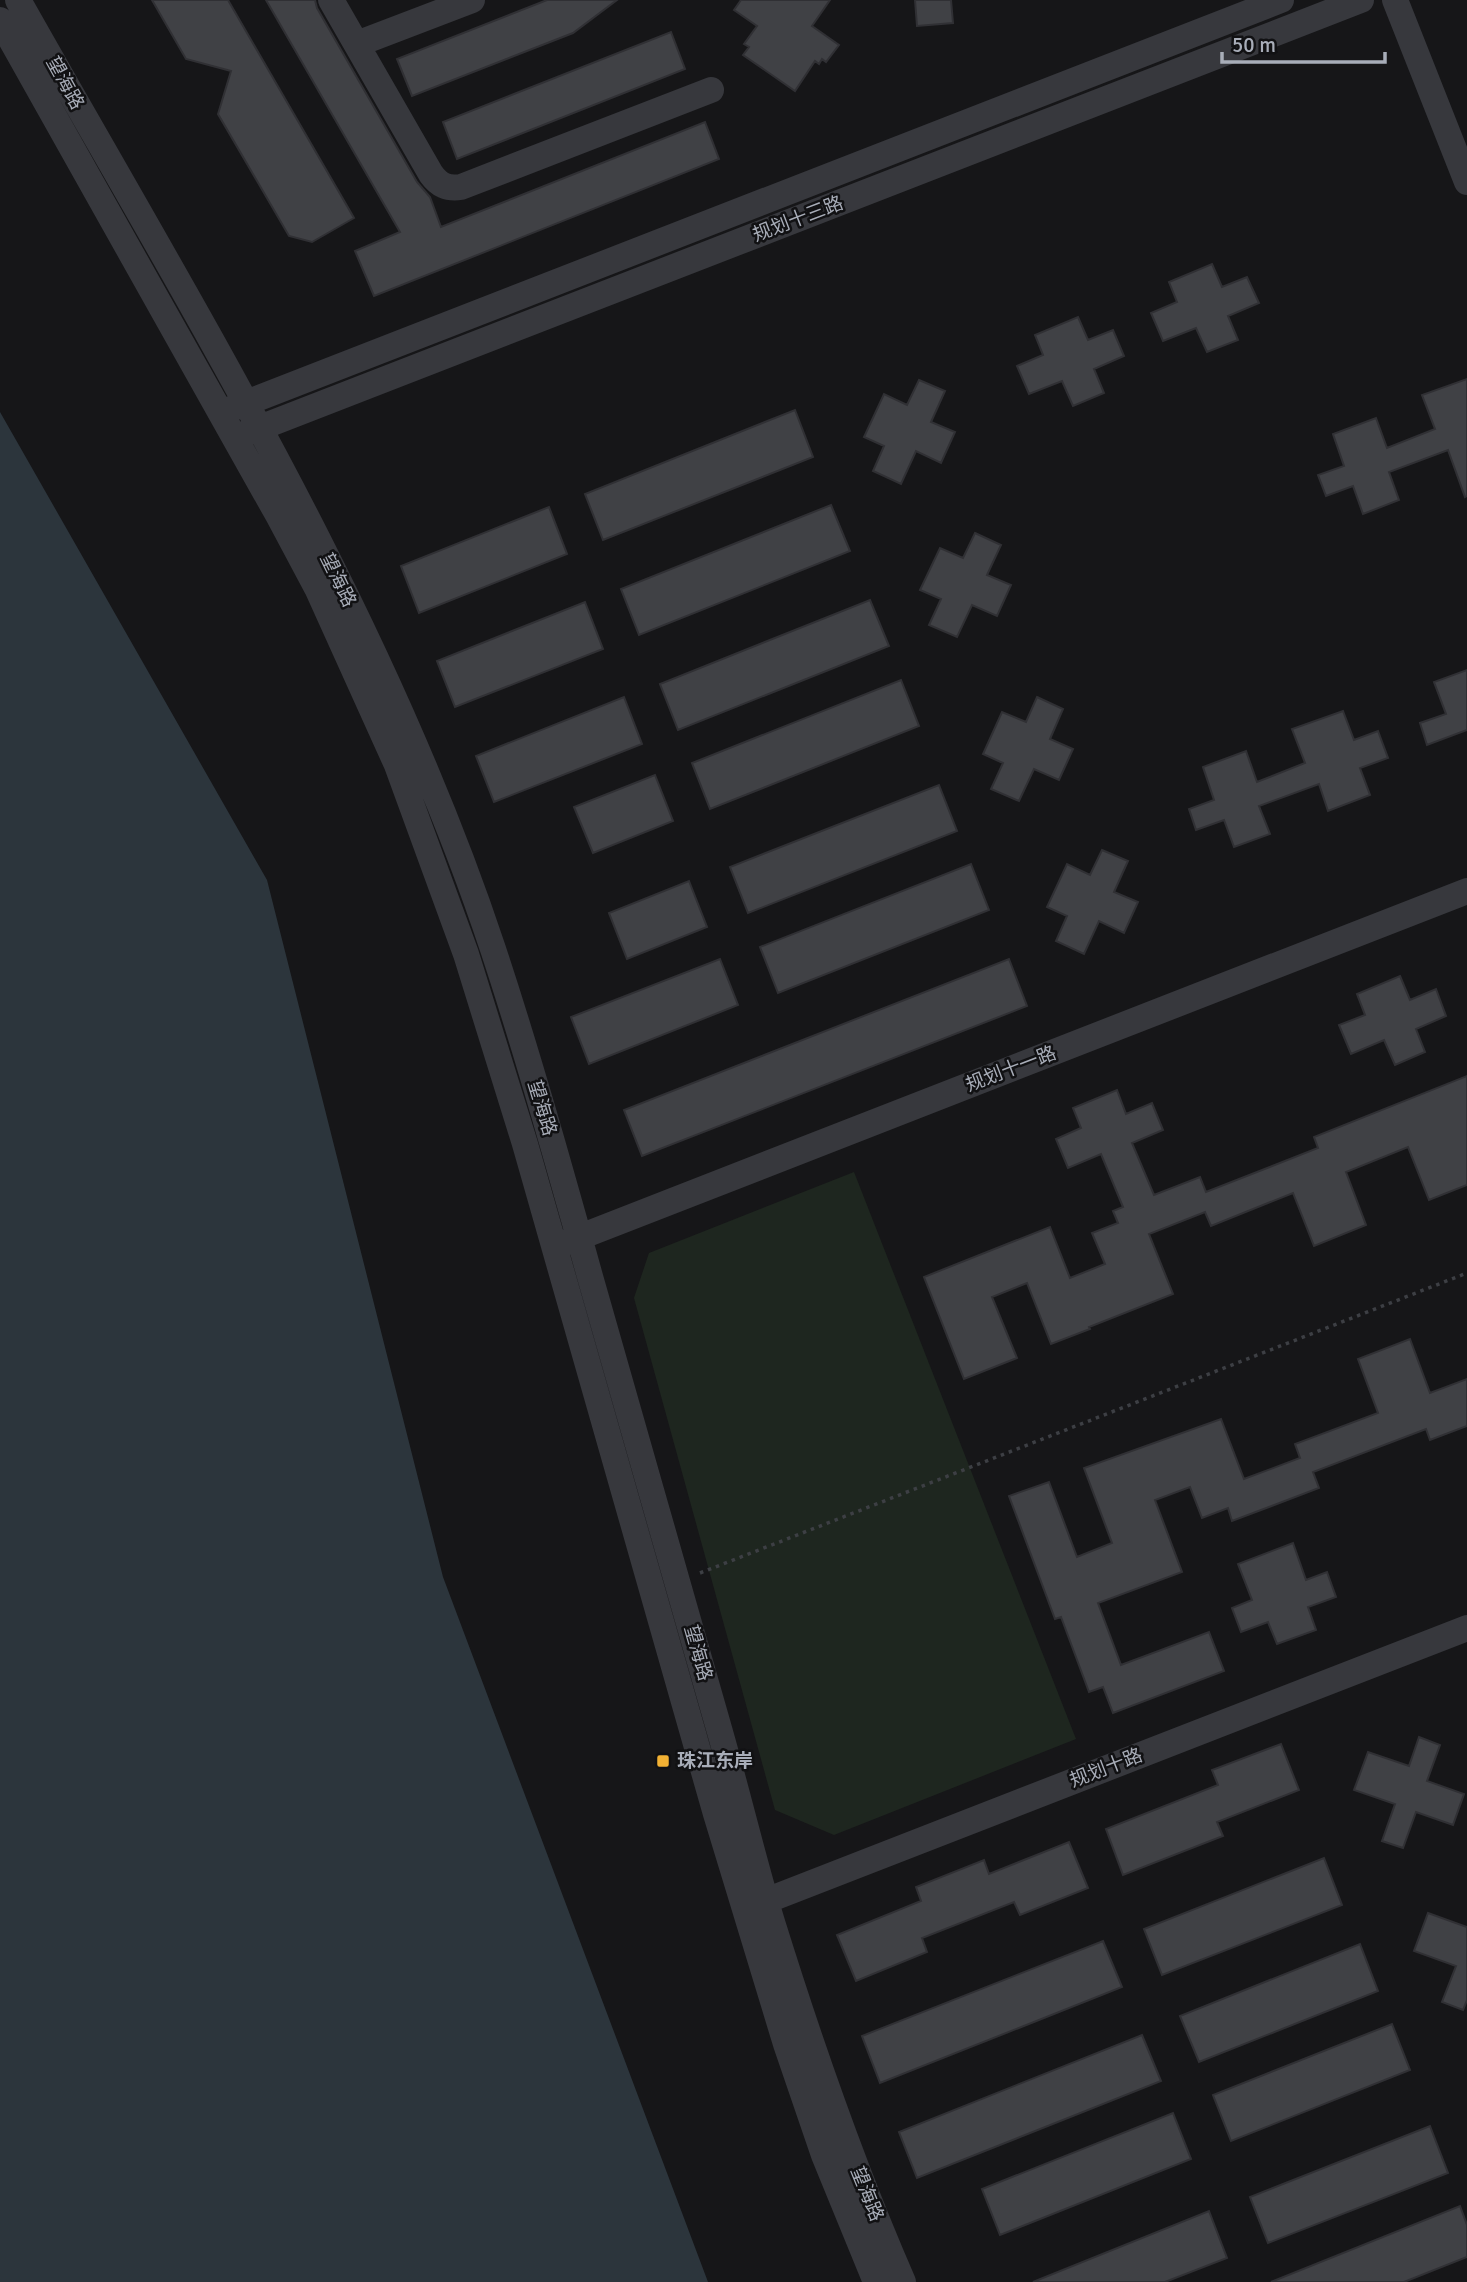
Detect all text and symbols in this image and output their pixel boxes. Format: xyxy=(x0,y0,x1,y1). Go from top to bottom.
scale bar xyxy=(1222,21,1385,65)
text: 50 m xyxy=(1232,32,1276,58)
street label: 望海路 xyxy=(41,52,89,114)
street label: 规划十三路 xyxy=(749,191,847,247)
street label: 望海路 xyxy=(315,549,361,611)
street label: 规划十一路 xyxy=(962,1041,1060,1097)
street label: 望海路 xyxy=(522,1077,562,1139)
street label: 望海路 xyxy=(679,1622,717,1684)
street label: 规划十路 xyxy=(1066,1743,1146,1793)
place label: 珠江东岸 xyxy=(677,1749,753,1773)
marker: 珠江东岸 xyxy=(655,1753,671,1769)
street label: 望海路 xyxy=(845,2163,889,2225)

